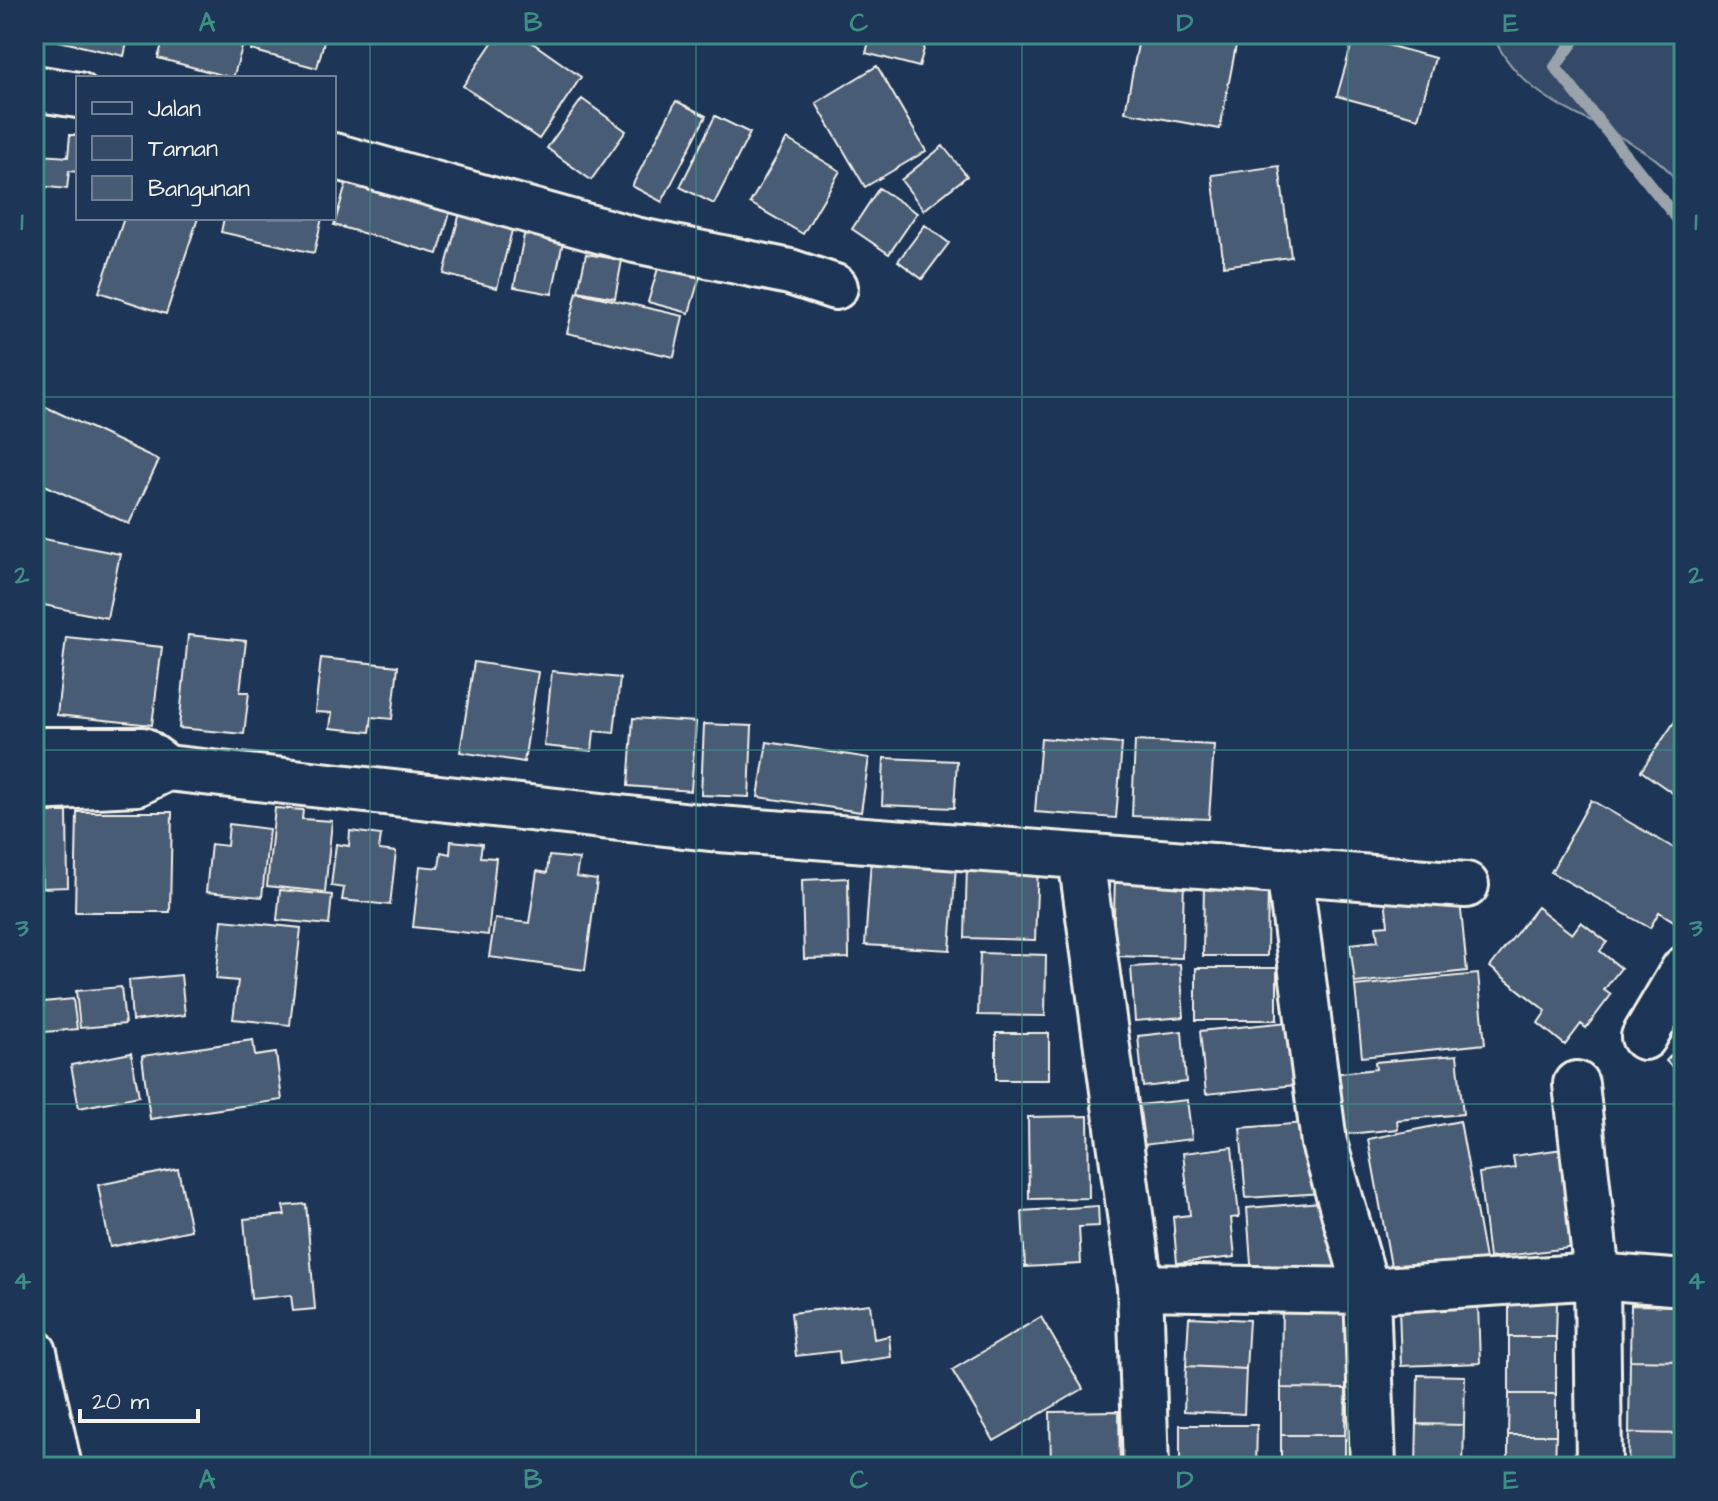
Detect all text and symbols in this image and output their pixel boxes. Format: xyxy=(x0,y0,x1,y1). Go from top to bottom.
text: A xyxy=(199,5,216,41)
text: B xyxy=(524,5,543,41)
text: C xyxy=(850,5,869,41)
text: D xyxy=(1177,5,1194,41)
text: E xyxy=(1503,5,1519,41)
legend xyxy=(76,76,336,220)
text: Jalan xyxy=(148,92,201,126)
text: Taman xyxy=(148,132,218,166)
text: Bangunan xyxy=(148,172,250,207)
text: 1 xyxy=(20,204,24,240)
text: 1 xyxy=(1694,204,1698,240)
text: 2 xyxy=(14,557,30,593)
text: 2 xyxy=(1688,557,1704,593)
text: 3 xyxy=(14,910,29,946)
text: 3 xyxy=(1688,910,1703,946)
text: 4 xyxy=(13,1263,31,1299)
text: 4 xyxy=(1687,1263,1705,1299)
scale bar xyxy=(80,1373,198,1423)
text: 20 m xyxy=(92,1385,149,1419)
text: A xyxy=(199,1462,216,1498)
text: B xyxy=(524,1462,543,1498)
text: C xyxy=(850,1462,869,1498)
text: D xyxy=(1177,1462,1194,1498)
text: E xyxy=(1503,1462,1519,1498)

